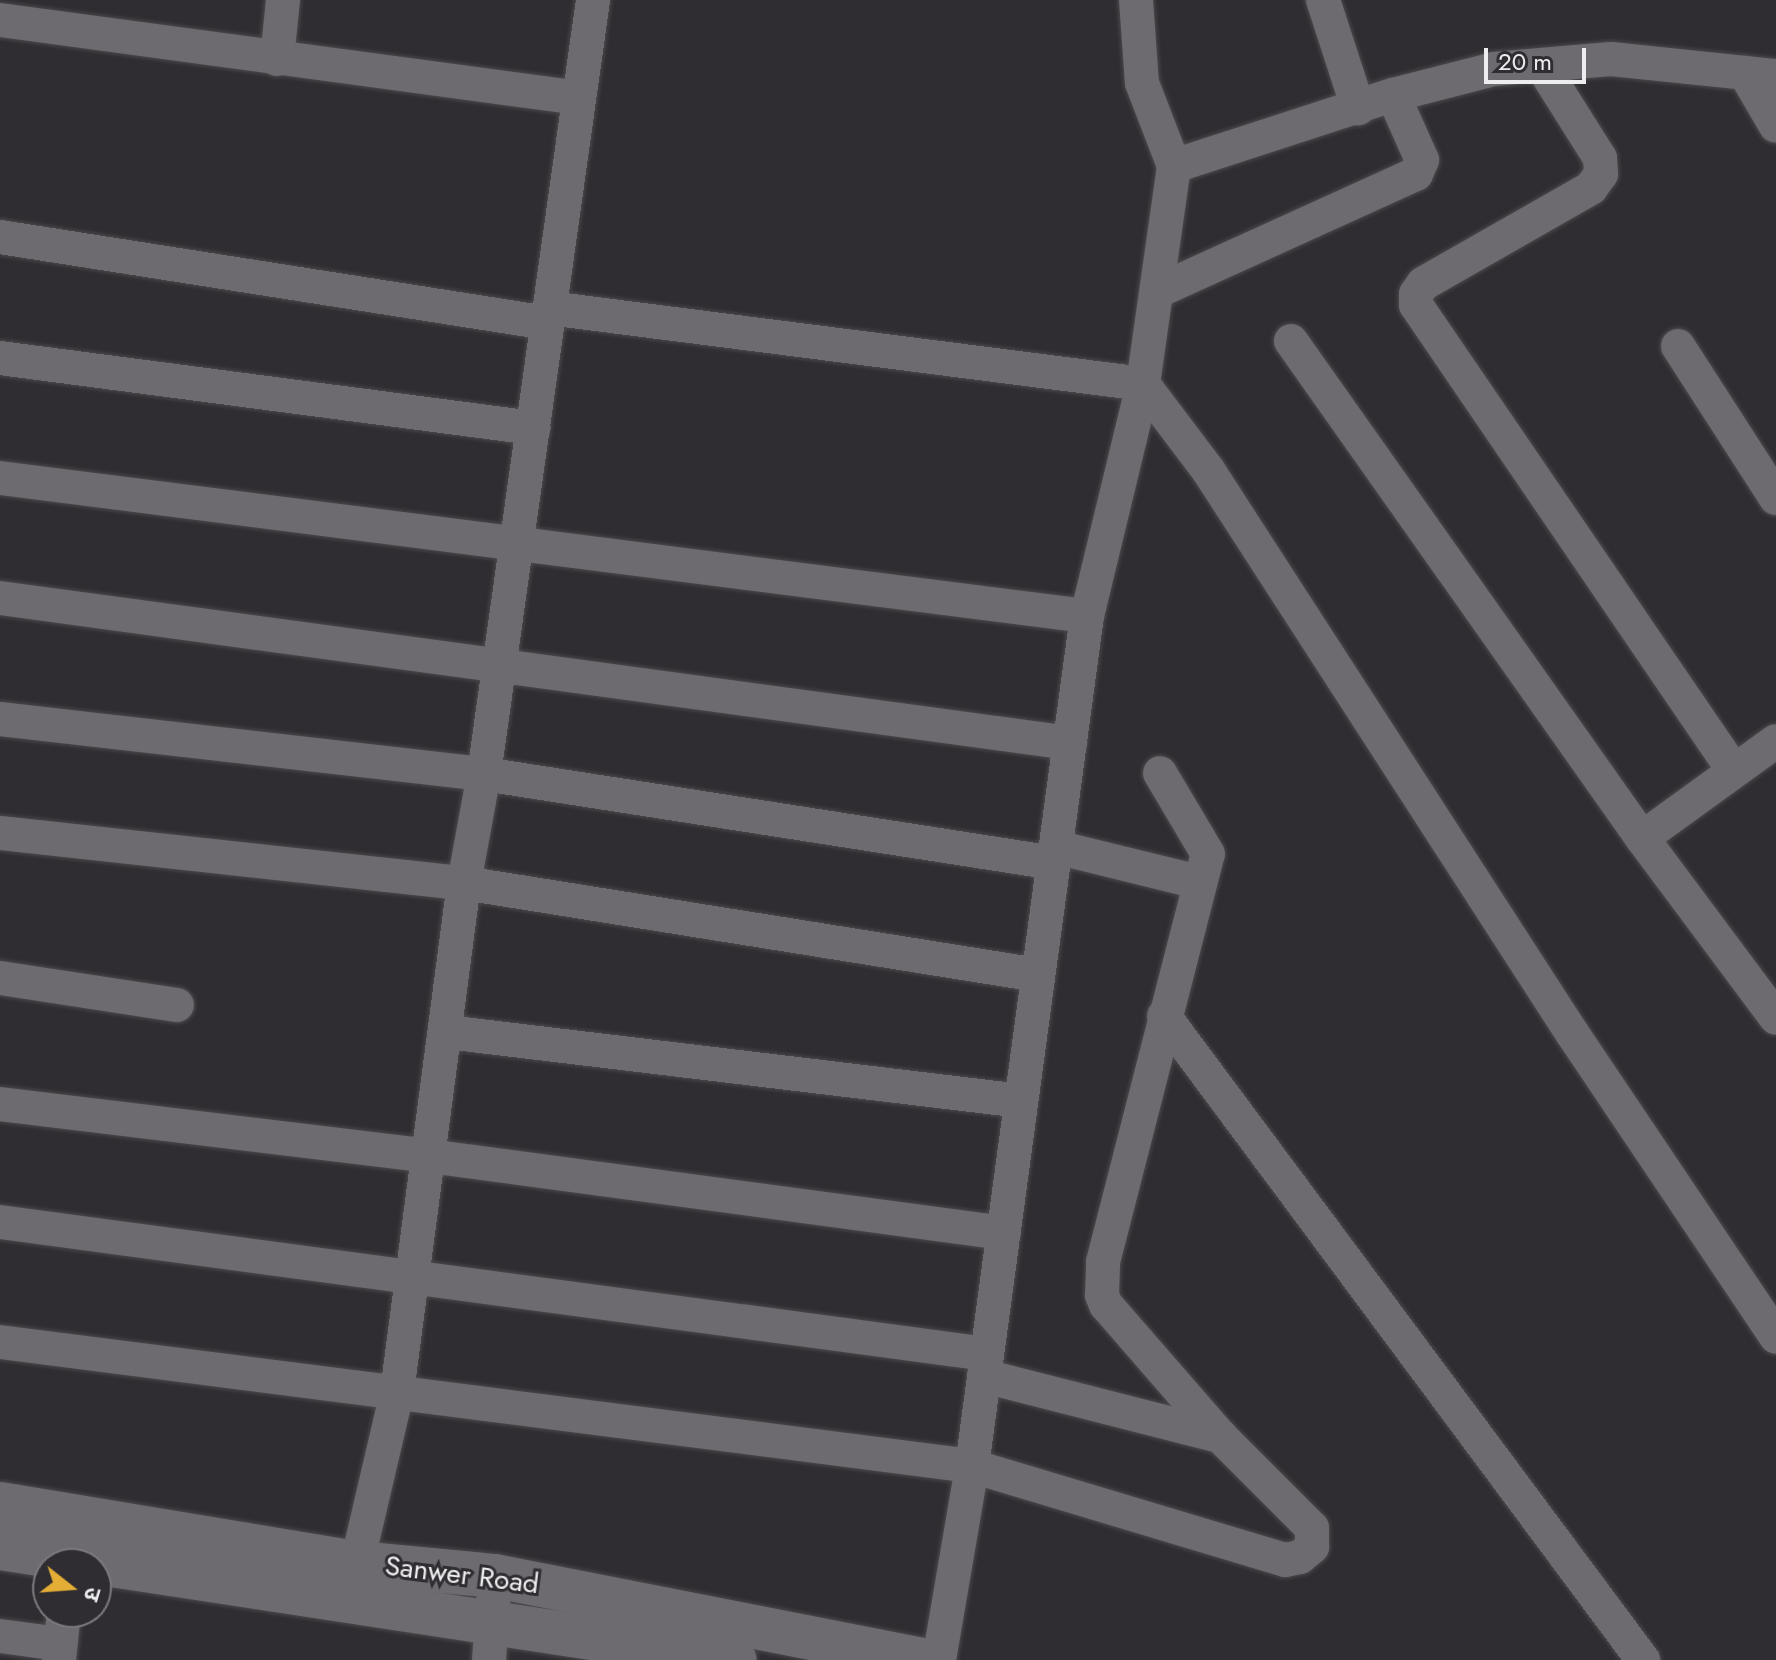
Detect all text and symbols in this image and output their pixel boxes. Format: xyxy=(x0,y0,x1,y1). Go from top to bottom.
scale bar xyxy=(1488,32,1590,82)
text: 20 m xyxy=(1498,44,1552,79)
north arrow xyxy=(32,1548,112,1628)
street label: Sanwer Road xyxy=(383,1549,541,1601)
text: उ xyxy=(76,1584,110,1605)

